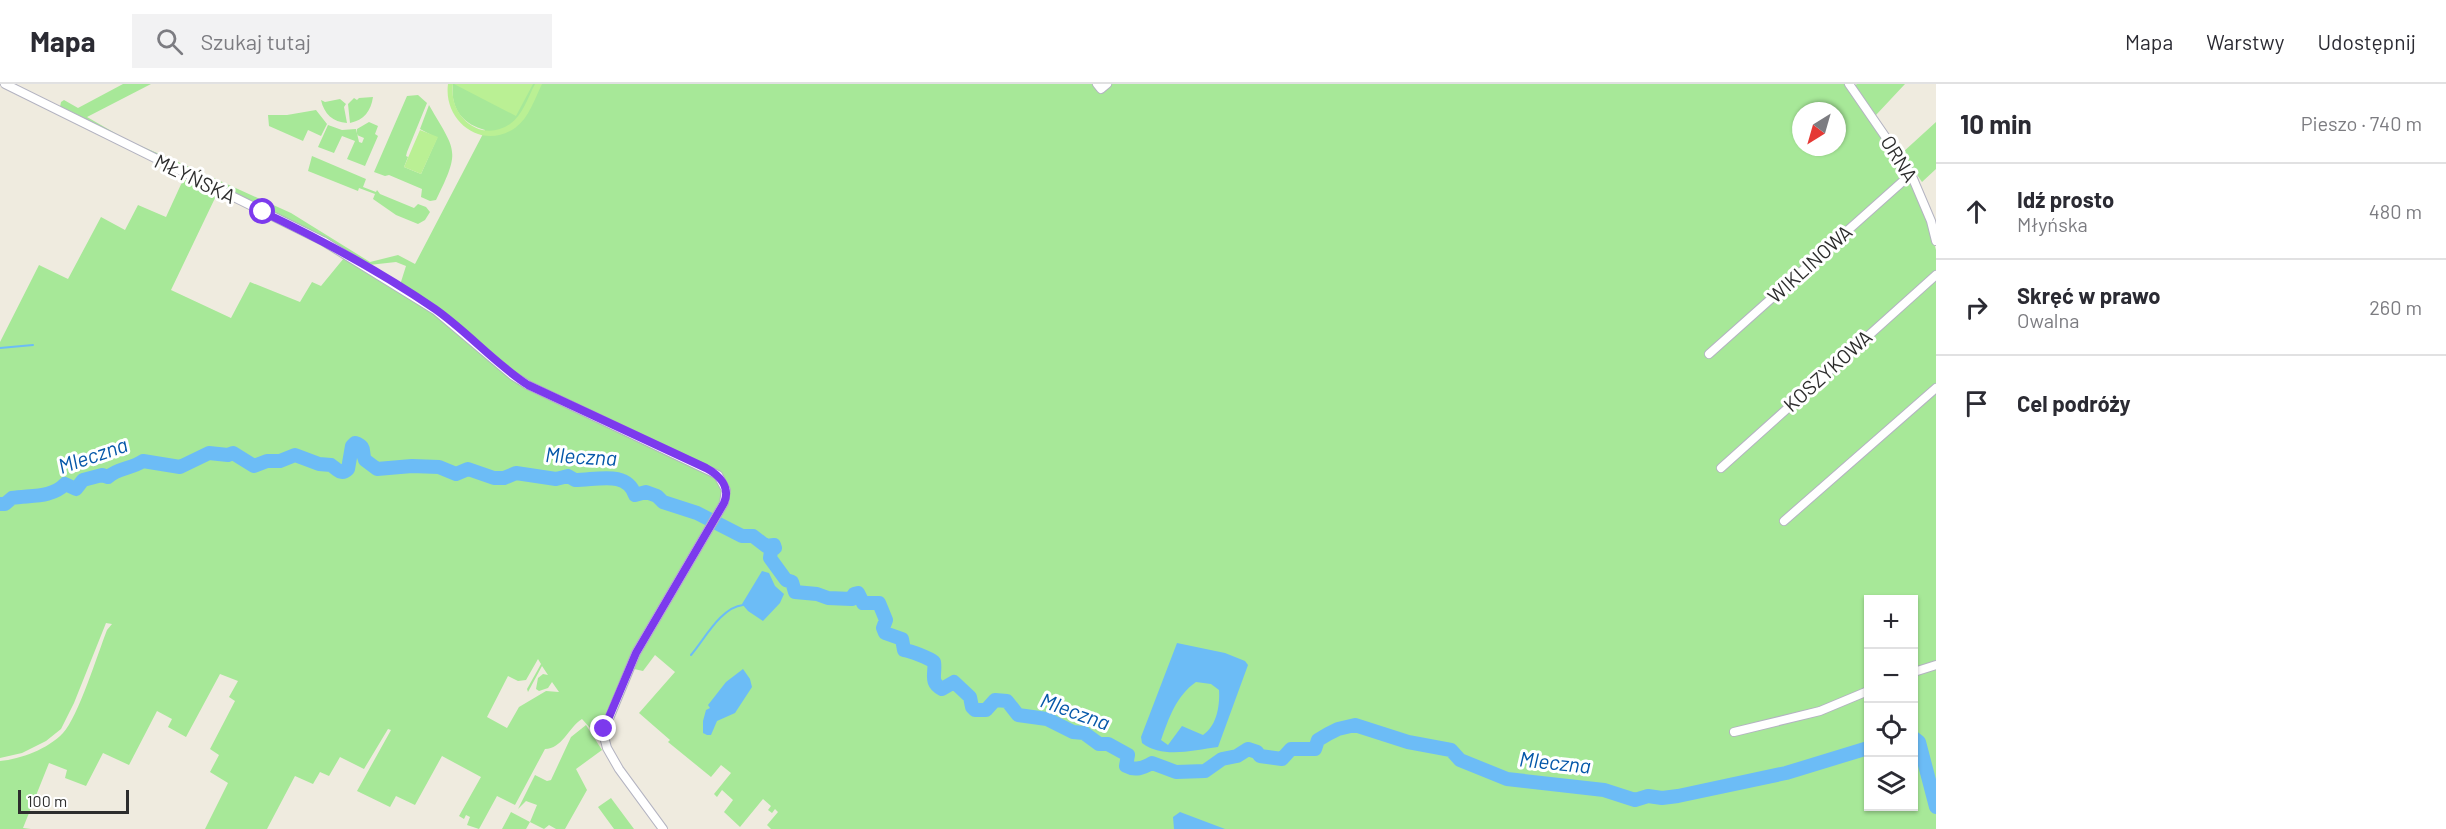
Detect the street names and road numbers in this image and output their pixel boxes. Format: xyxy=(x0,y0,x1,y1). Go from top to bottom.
street label: ORNA xyxy=(1876,131,1923,186)
street label: MŁYŃSKA xyxy=(151,148,240,208)
street label: WIKLINOWA xyxy=(1762,219,1856,307)
street label: KOSZYKOWA xyxy=(1778,324,1876,416)

